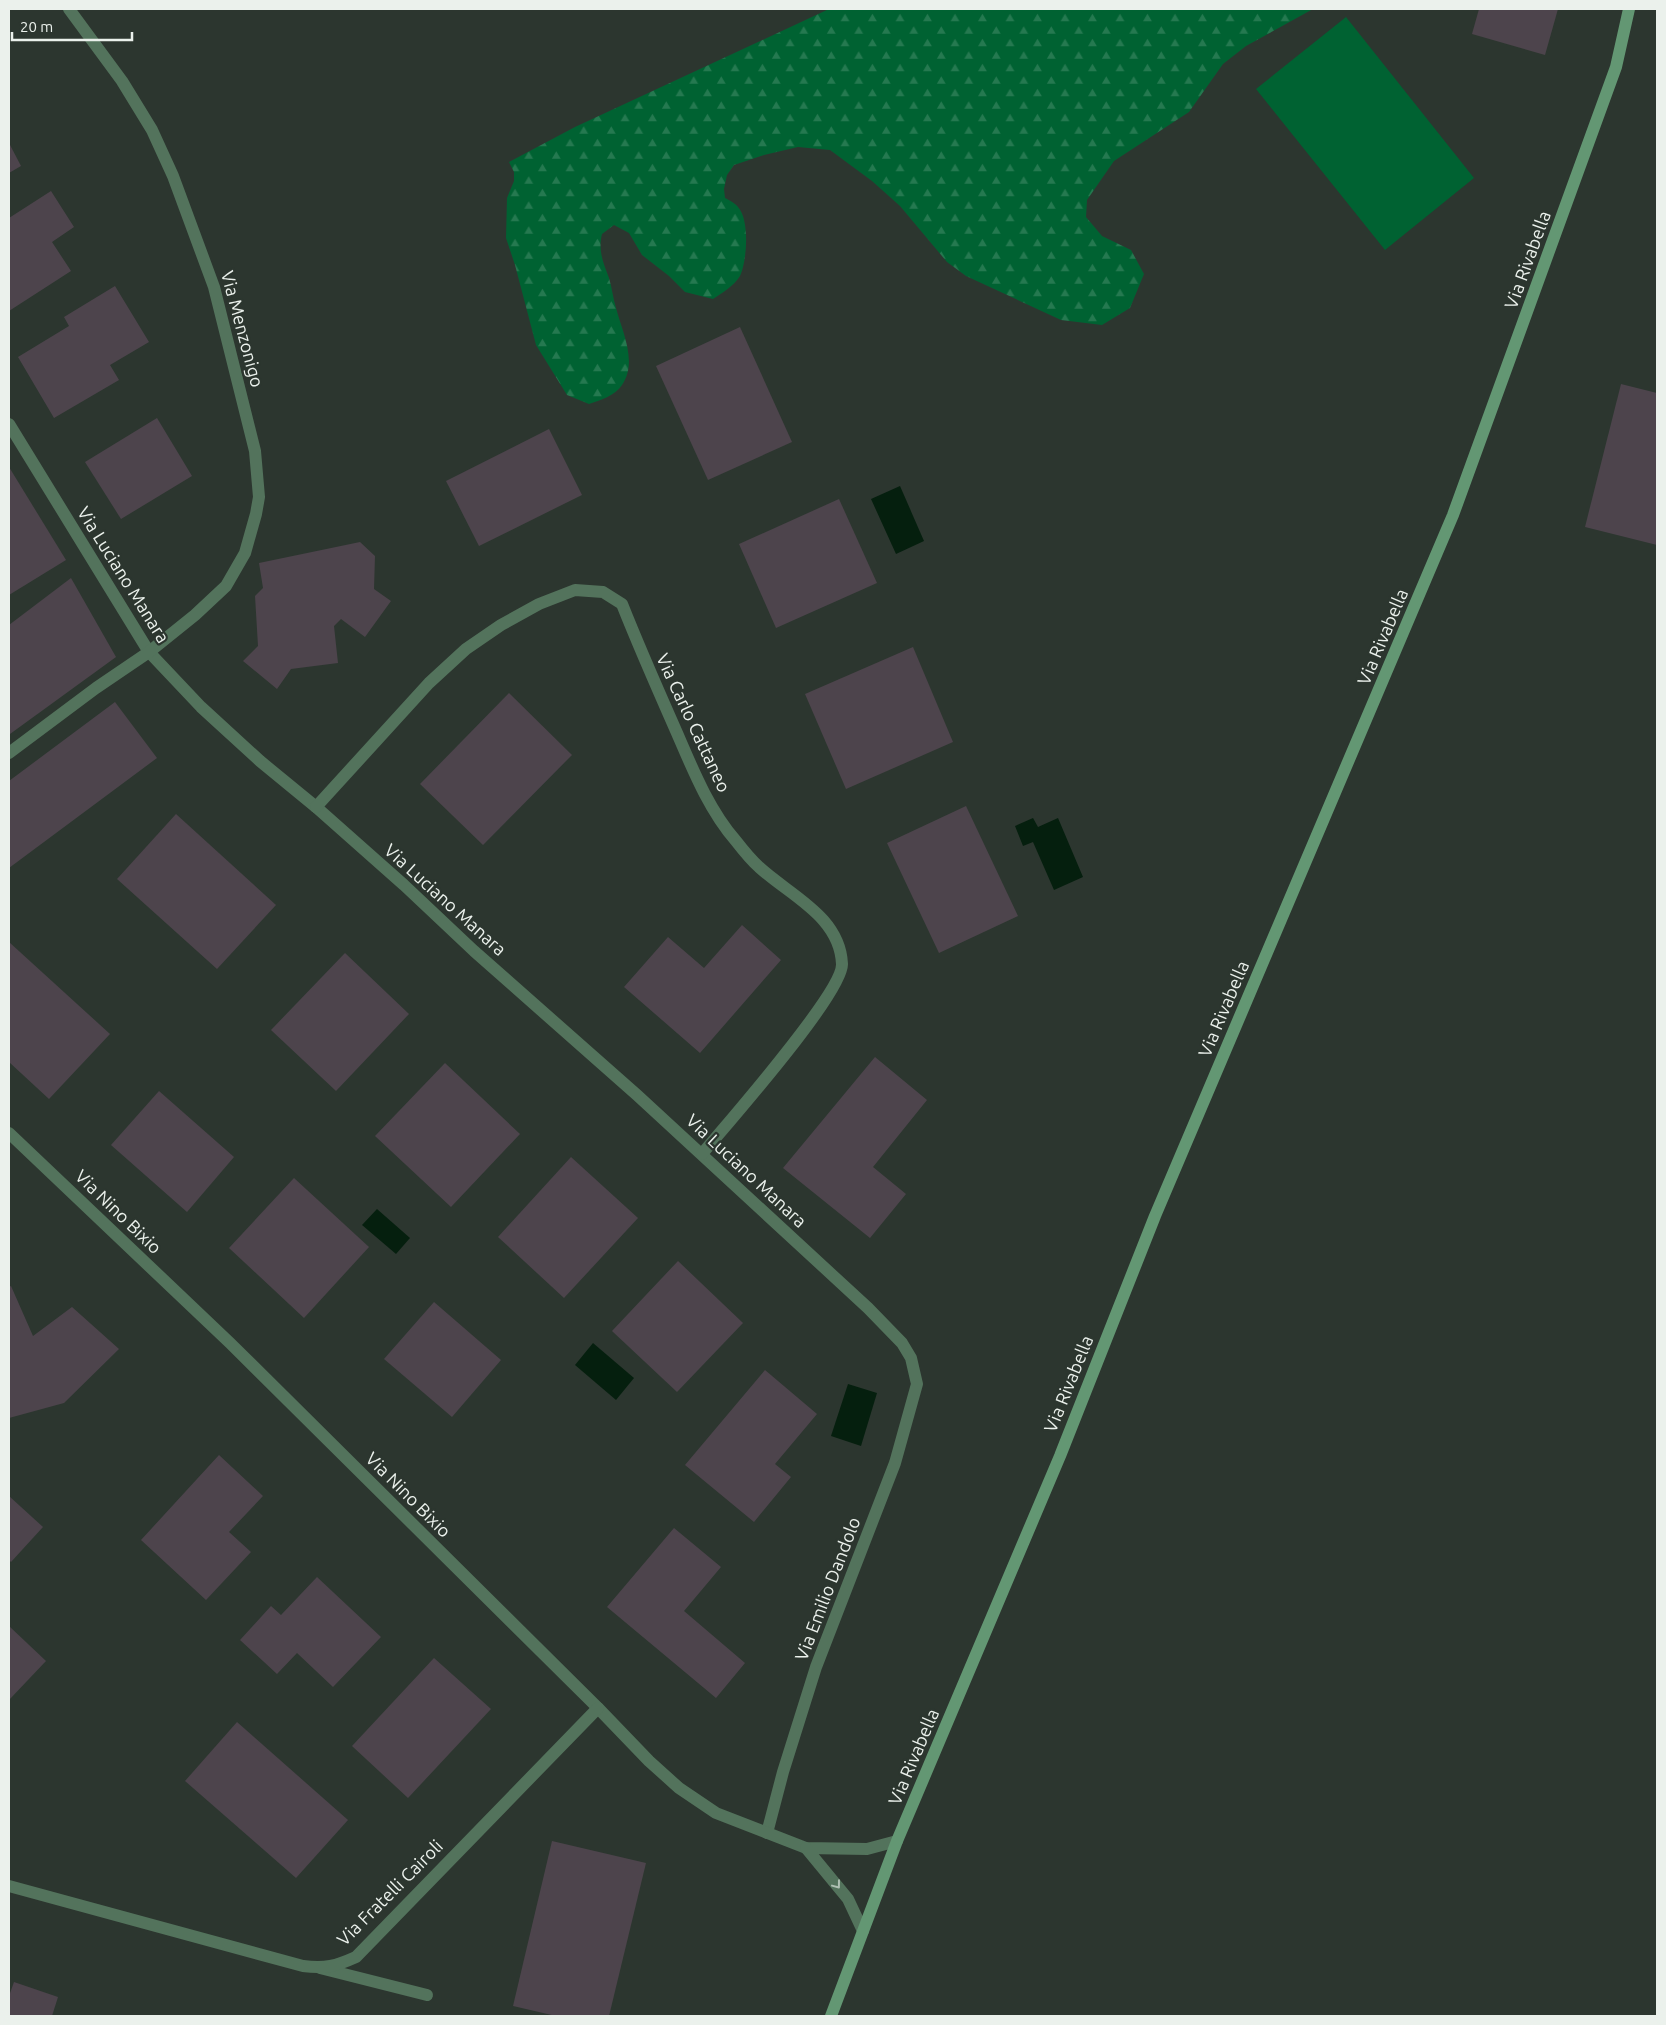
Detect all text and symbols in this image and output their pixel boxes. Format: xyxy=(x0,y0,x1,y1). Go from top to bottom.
scale bar xyxy=(12,10,132,42)
text: 20 m xyxy=(20,18,53,35)
street label: Via Rivabella xyxy=(1500,208,1554,311)
street label: Via Menzonigo xyxy=(218,268,268,389)
street label: Via Luciano Manara xyxy=(74,503,174,646)
street label: Via Rivabella xyxy=(1353,586,1411,688)
street label: Via Carlo Cattaneo xyxy=(653,650,735,795)
street label: Via Luciano Manara xyxy=(381,839,511,959)
street label: Via Rivabella xyxy=(1194,958,1252,1060)
street label: Via Luciano Manara xyxy=(683,1110,811,1231)
street label: Via Nino Bixio xyxy=(72,1165,166,1257)
street label: Via Rivabella xyxy=(1040,1332,1097,1435)
street label: Via Nino Bixio xyxy=(362,1448,455,1541)
street label: Via Emilio Dandolo xyxy=(790,1514,864,1663)
street label: Via Rivabella xyxy=(884,1706,942,1808)
street label: Via Fratelli Cairoli xyxy=(332,1835,446,1949)
one-way arrow xyxy=(831,1879,840,1889)

